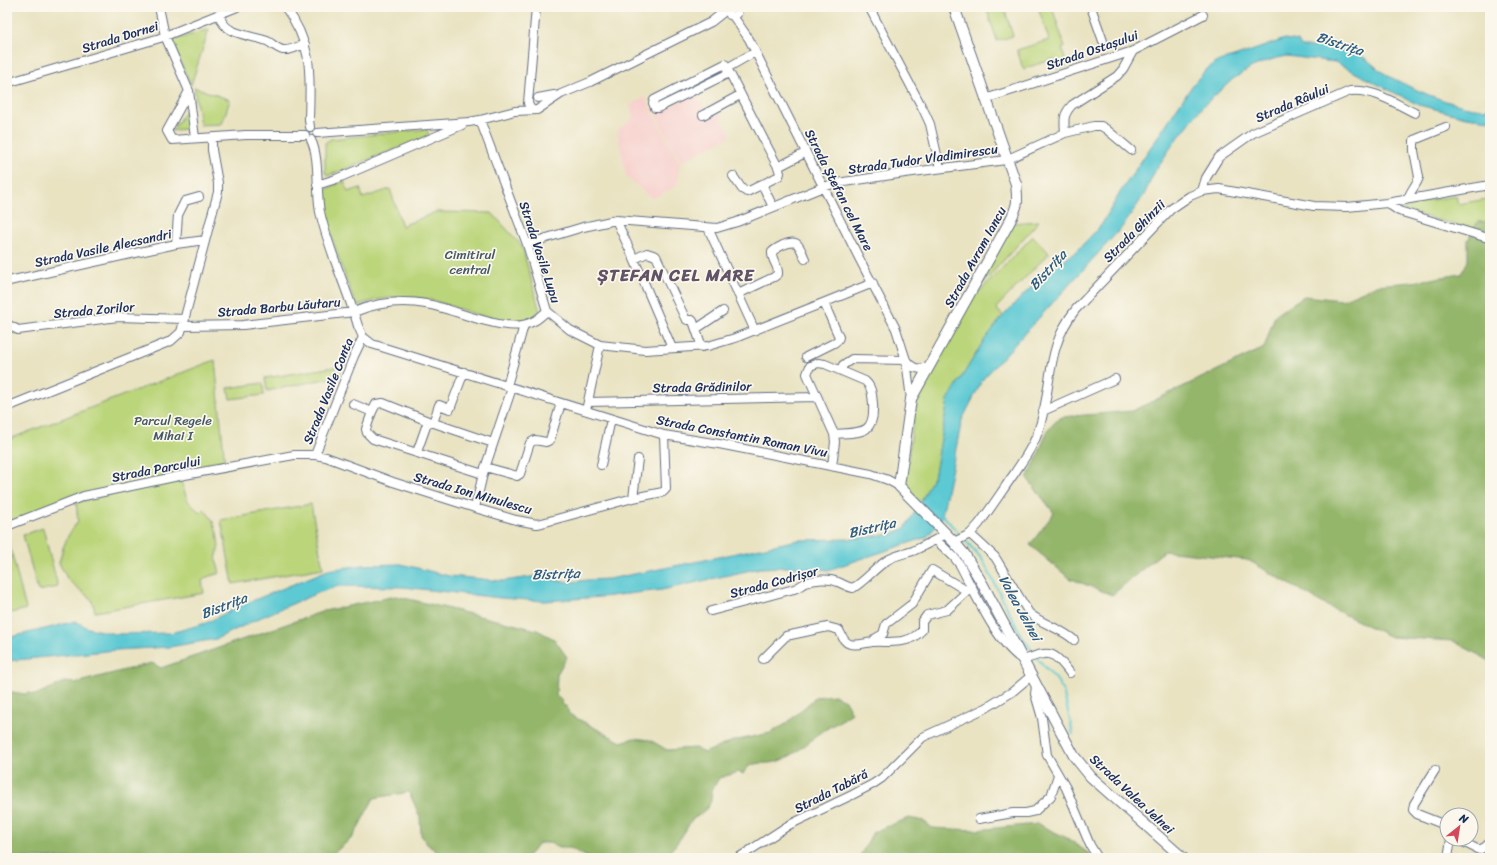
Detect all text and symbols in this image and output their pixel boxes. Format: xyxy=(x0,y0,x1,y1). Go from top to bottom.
street label: Strada Dornei xyxy=(79,14,162,60)
street label: Strada Ostașului xyxy=(1043,23,1142,77)
water label: Bistrița xyxy=(1313,25,1369,64)
street label: Strada Râului xyxy=(1252,77,1333,129)
street label: Strada Ștefan cel Mare xyxy=(798,125,880,255)
street label: Strada Tudor Vladimirescu xyxy=(847,137,999,181)
street label: Strada Ghinzii xyxy=(1097,194,1171,268)
street label: Strada Vasile Lupu xyxy=(513,198,567,306)
street label: Strada Avram Iancu xyxy=(937,202,1013,312)
street label: Strada Vasile Alecsandri xyxy=(32,222,174,274)
water label: Bistrița xyxy=(1023,242,1075,296)
park label: Cimitirul central xyxy=(445,243,496,281)
district label: ȘTEFAN CEL MARE xyxy=(597,260,755,290)
street label: Strada Barbu Lăutaru xyxy=(217,290,341,324)
street label: Strada Zorilor xyxy=(53,295,136,325)
street label: Strada Vasile Conta xyxy=(296,334,360,448)
street label: Strada Grădinilor xyxy=(652,375,752,399)
street label: Strada Constantin Roman Vivu xyxy=(654,408,830,464)
park label: Parcul Regele Mihai I xyxy=(134,409,212,447)
street label: Strada Parcului xyxy=(110,449,203,489)
street label: Strada Ion Minulescu xyxy=(411,465,535,521)
water label: Bistrița xyxy=(846,510,900,546)
street label: Strada Codrișor xyxy=(727,559,821,605)
water label: Bistrița xyxy=(532,561,582,587)
water label: Valea Jelnei xyxy=(991,570,1050,649)
water label: Bistrița xyxy=(197,585,253,626)
street label: Strada Valea Jelnei xyxy=(1084,748,1180,840)
street label: Strada Tabără xyxy=(790,762,873,820)
north arrow xyxy=(1439,807,1479,847)
text: N xyxy=(1455,808,1472,829)

